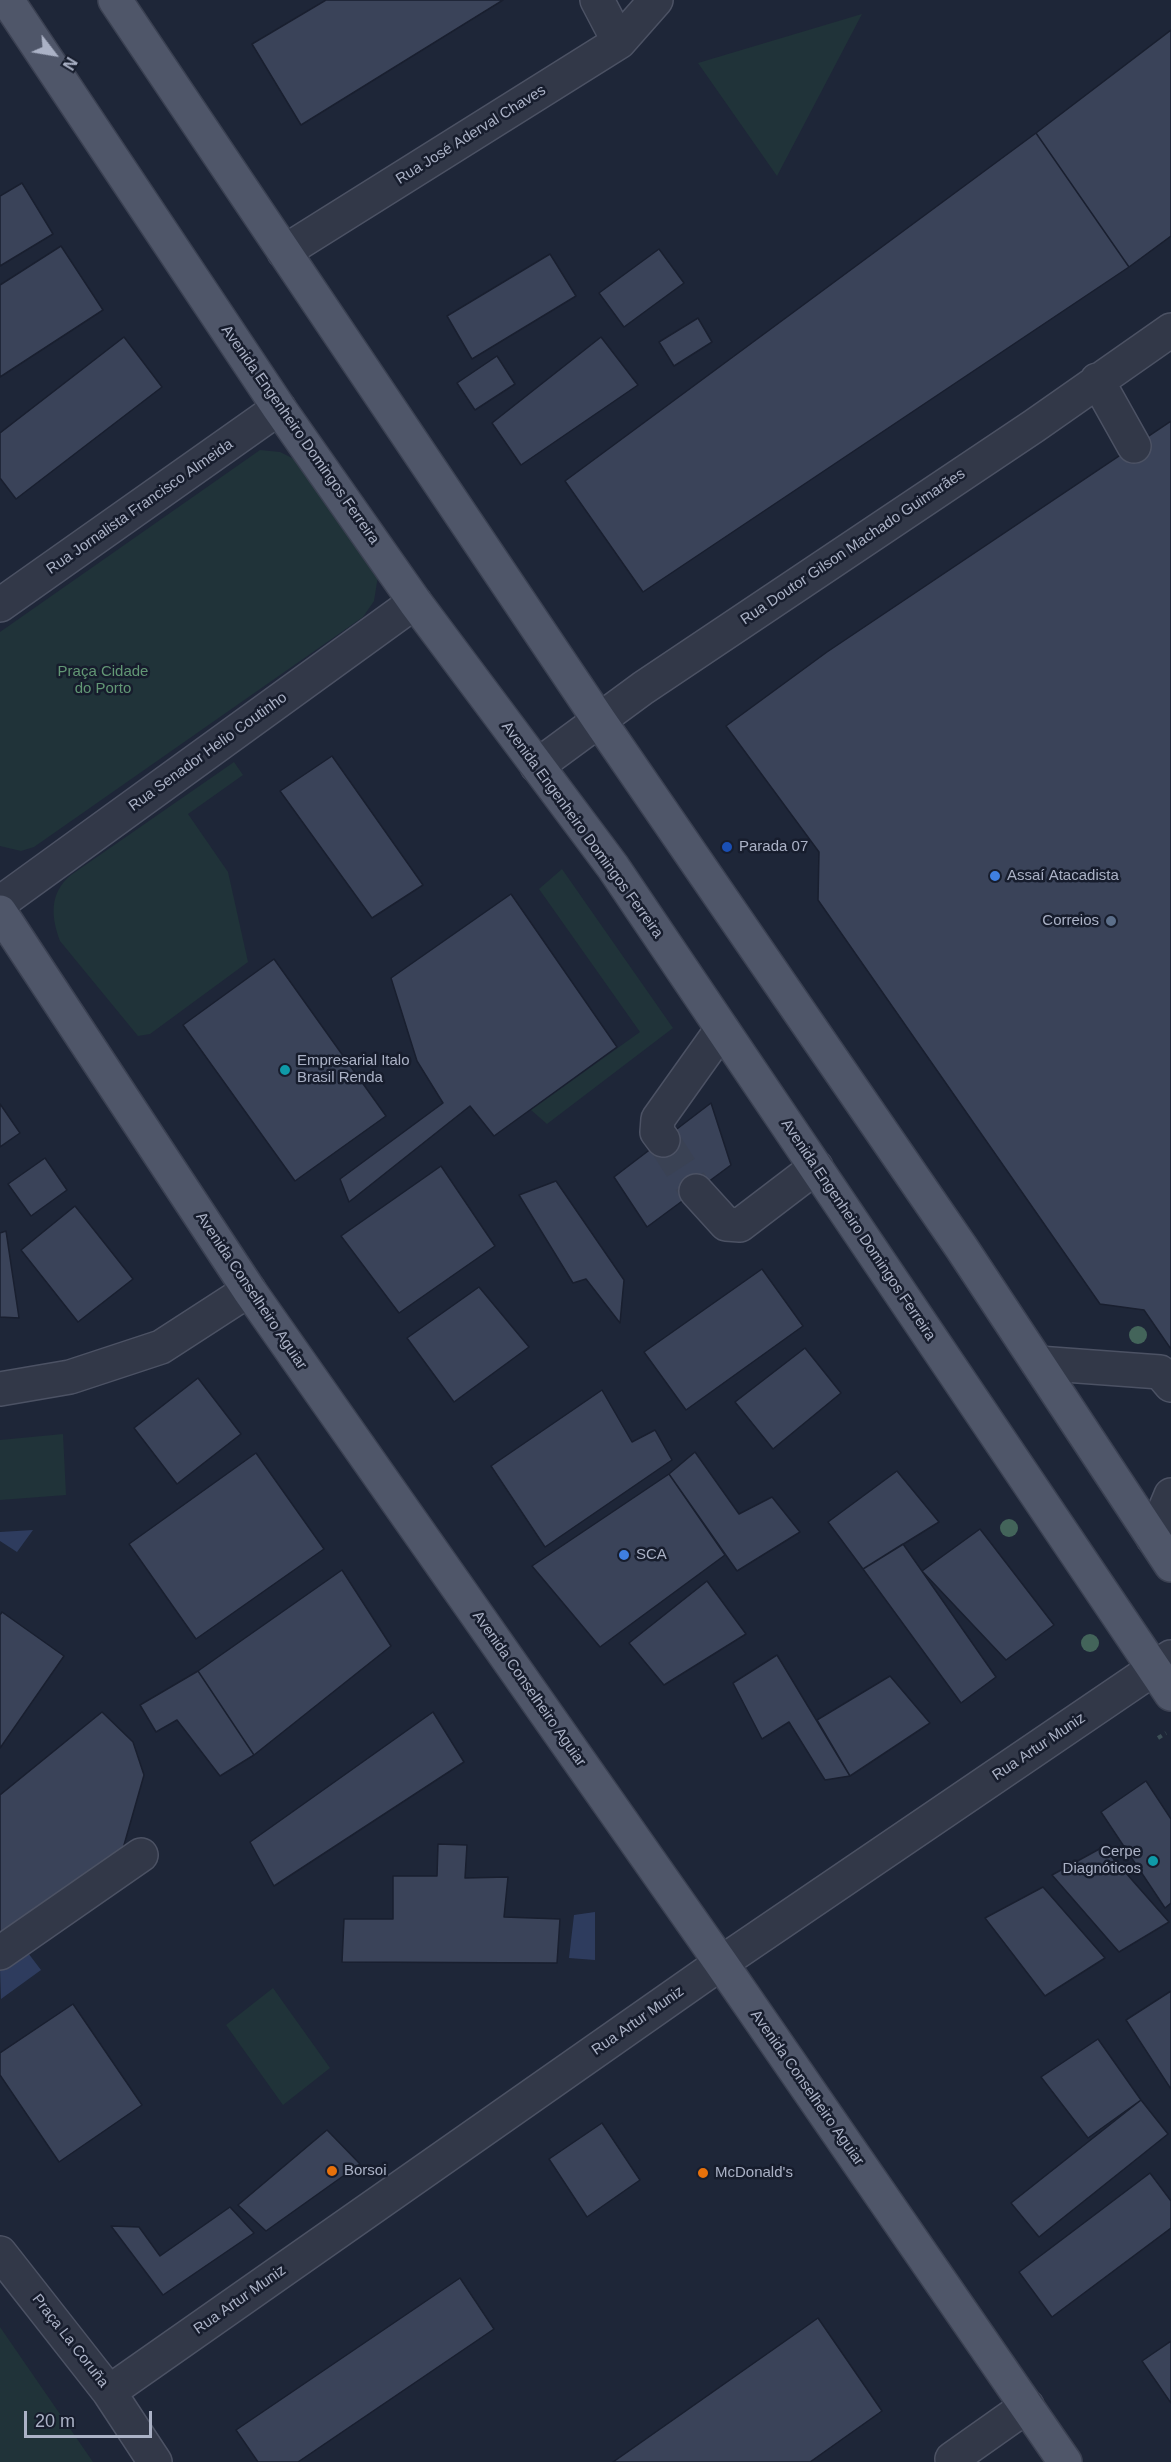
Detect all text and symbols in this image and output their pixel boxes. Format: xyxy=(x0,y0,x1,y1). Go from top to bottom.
north arrow xyxy=(24,24,84,84)
text: N xyxy=(60,54,80,73)
street label: Rua José Aderval Chaves xyxy=(393,81,549,189)
street label: Avenida Engenheiro Domingos Ferreira xyxy=(217,322,383,548)
street label: Rua Jornalista Francisco Almeida xyxy=(43,436,237,578)
street label: Rua Doutor Gilson Machado Guimarães xyxy=(737,465,969,629)
park label: Praça Cidade do Porto xyxy=(58,663,148,698)
street label: Rua Senador Helio Coutinho xyxy=(125,689,291,815)
street label: Avenida Engenheiro Domingos Ferreira xyxy=(497,718,667,942)
place label: Parada 07 xyxy=(739,838,808,856)
marker: Parada 07 xyxy=(720,840,734,854)
place label: Assaí Atacadista xyxy=(1007,867,1119,885)
marker: Assaí Atacadista xyxy=(988,869,1002,883)
place label: Correios xyxy=(1042,912,1099,930)
marker: Correios xyxy=(1104,914,1118,928)
place label: Empresarial Italo Brasil Renda xyxy=(297,1052,410,1087)
marker: Empresarial Italo Brasil Renda xyxy=(278,1063,292,1077)
street label: Avenida Engenheiro Domingos Ferreira xyxy=(777,1116,939,1344)
street label: Avenida Conselheiro Aguiar xyxy=(192,1209,310,1373)
place label: SCA xyxy=(636,1546,667,1564)
marker: SCA xyxy=(617,1548,631,1562)
street label: Avenida Conselheiro Aguiar xyxy=(468,1608,590,1770)
street label: Rua Artur Muniz xyxy=(989,1709,1089,1785)
place label: Cerpe Diagnóticos xyxy=(1063,1843,1141,1878)
marker: Cerpe Diagnóticos xyxy=(1146,1854,1160,1868)
street label: Rua Artur Muniz xyxy=(588,1983,688,2059)
street label: Avenida Conselheiro Aguiar xyxy=(746,2007,868,2169)
place label: Borsoi xyxy=(344,2162,387,2180)
marker: Borsoi xyxy=(325,2164,339,2178)
place label: McDonald's xyxy=(715,2164,793,2182)
marker: McDonald's xyxy=(696,2166,710,2180)
street label: Rua Artur Muniz xyxy=(190,2262,290,2338)
street label: Praça La Coruña xyxy=(28,2291,112,2391)
scale bar xyxy=(27,2399,154,2437)
text: 20 m xyxy=(35,2411,75,2431)

